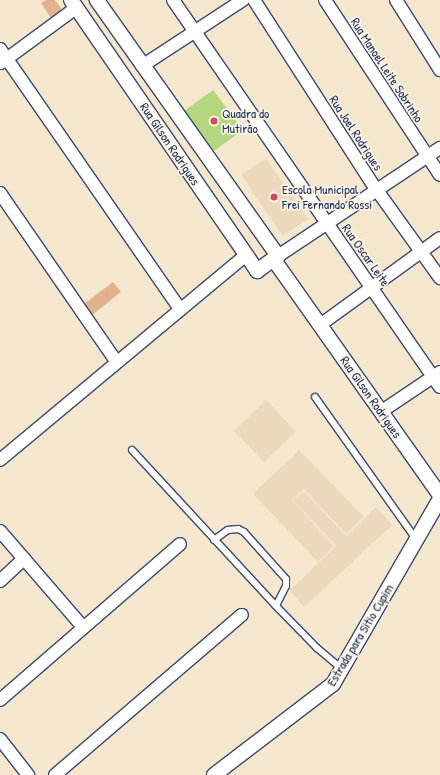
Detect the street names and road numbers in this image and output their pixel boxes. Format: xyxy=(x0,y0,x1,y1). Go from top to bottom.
street label: Rua Manoel Leite Sobrinho xyxy=(347,15,427,125)
street label: Rua Joel Rodrigues xyxy=(326,93,386,173)
street label: Rua Gilson Rodrigues xyxy=(137,100,203,188)
street label: Rua Oscar Leite xyxy=(339,221,393,289)
street label: Rua Gilson Rodrigues xyxy=(337,353,405,441)
street label: Estrada para Sitio Cupim xyxy=(323,581,397,689)

